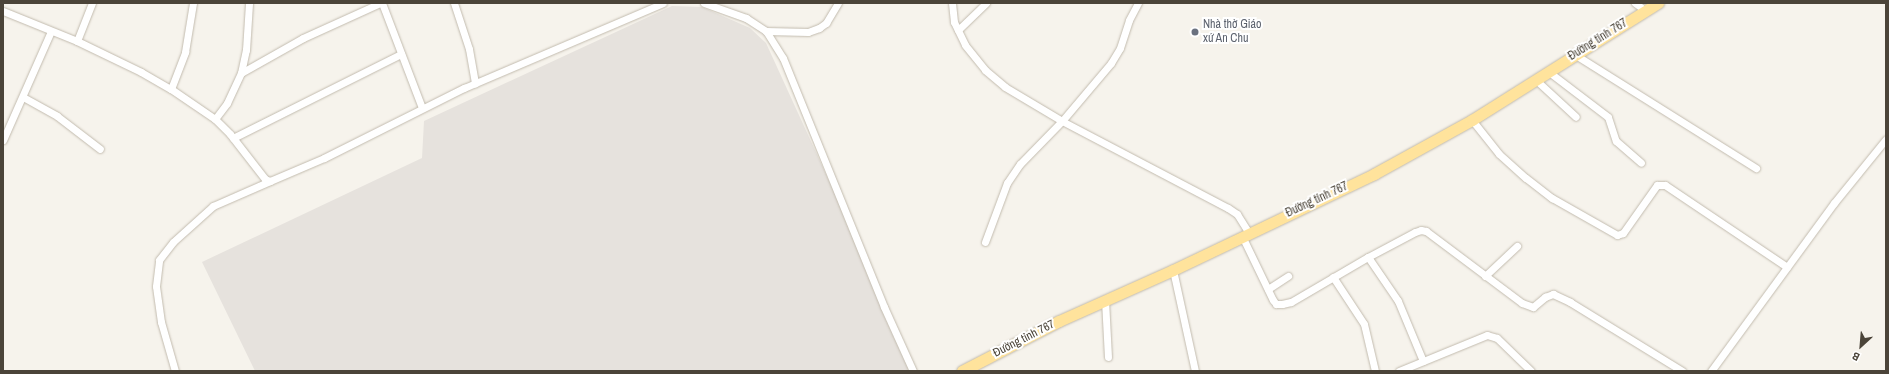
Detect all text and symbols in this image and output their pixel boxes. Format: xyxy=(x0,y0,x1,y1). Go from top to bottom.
street label: Đường tỉnh 767 xyxy=(1566,16,1630,64)
place label: Nhà thờ Giáo xứ An Chu xyxy=(1203,18,1262,46)
marker: Nhà thờ Giáo xứ An Chu xyxy=(1190,27,1200,37)
street label: Đường tỉnh 767 xyxy=(1283,179,1351,221)
street label: Đường tỉnh 767 xyxy=(991,317,1057,361)
north arrow xyxy=(1841,326,1881,366)
text: B xyxy=(1850,349,1862,365)

